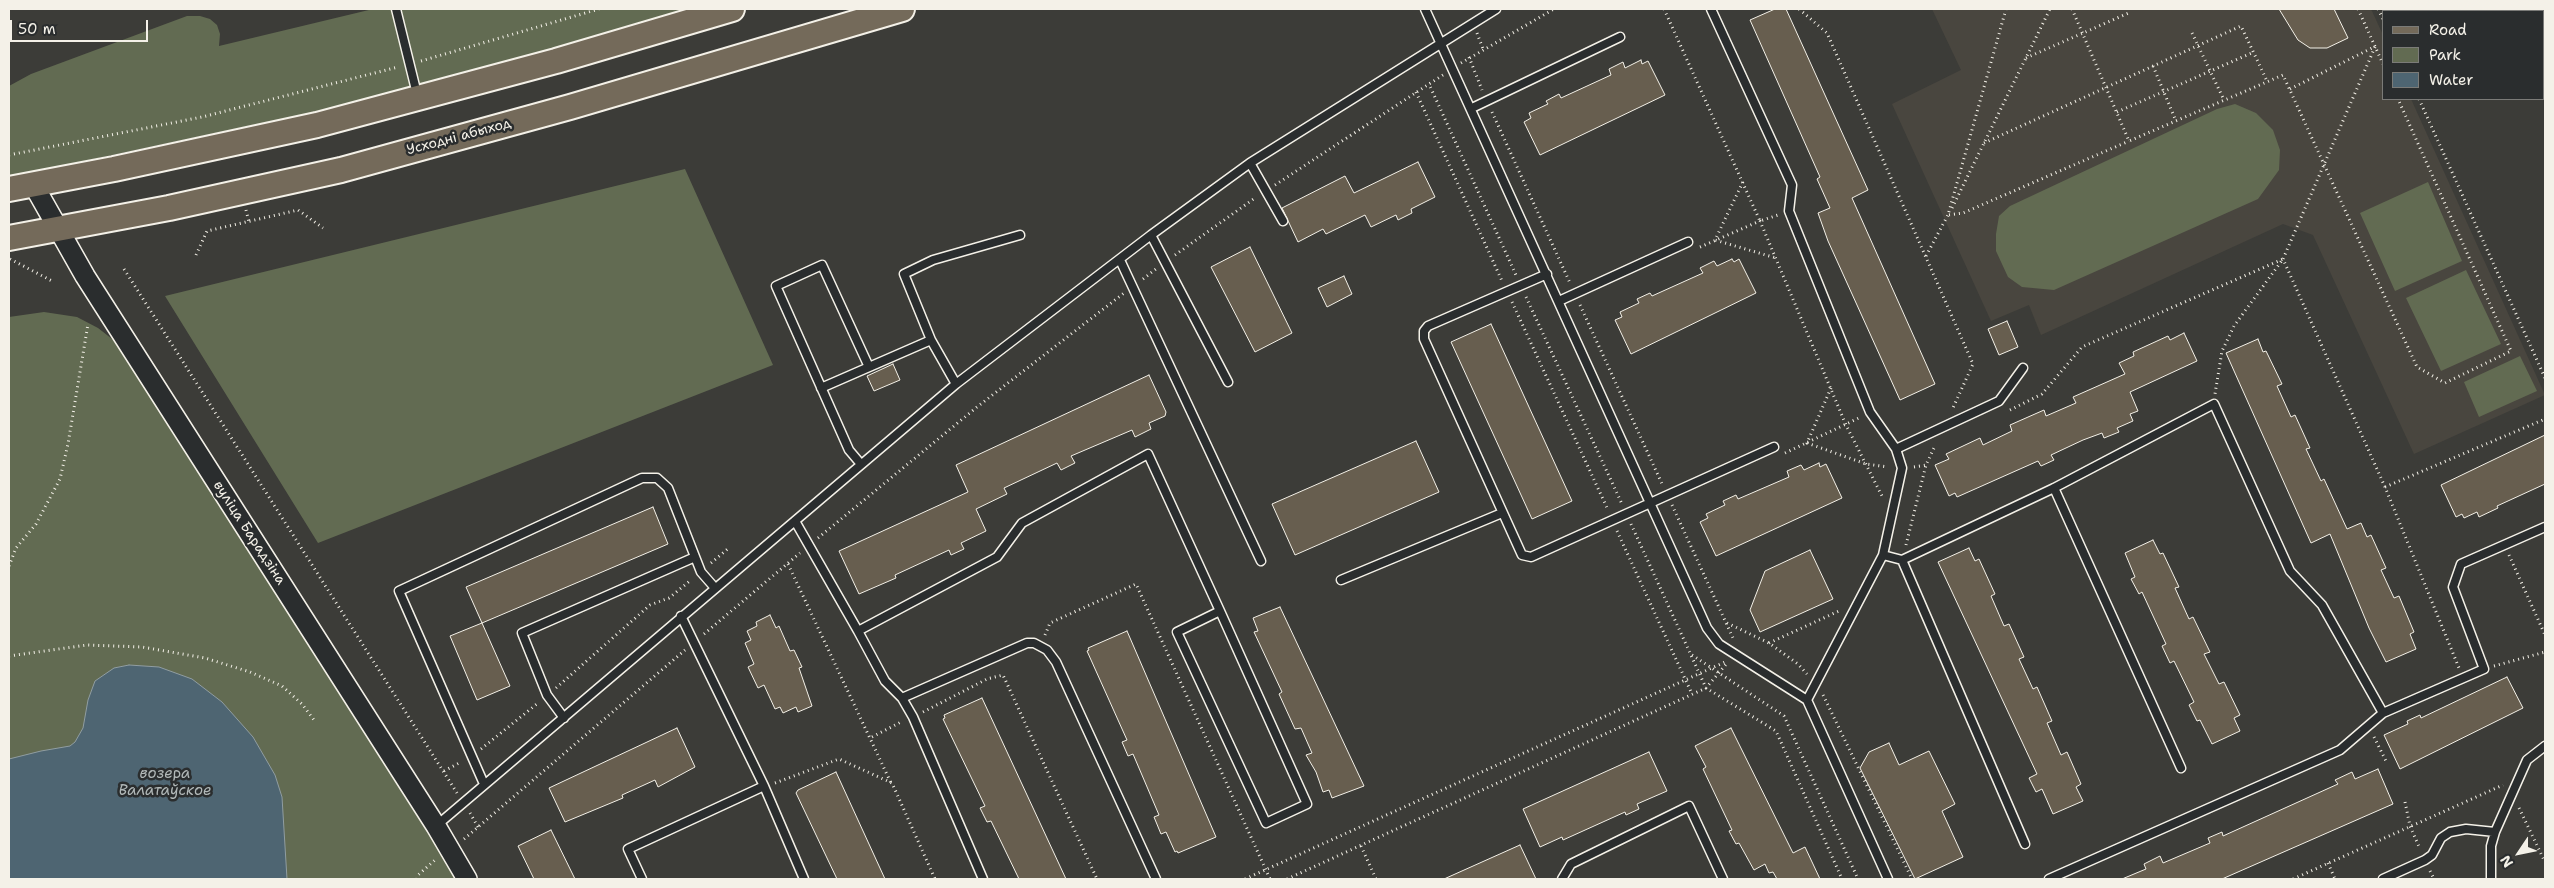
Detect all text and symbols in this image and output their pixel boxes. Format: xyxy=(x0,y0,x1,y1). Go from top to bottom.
scale bar xyxy=(12,10,150,42)
legend xyxy=(2382,10,2544,100)
text: 50 m xyxy=(18,19,56,39)
text: Road xyxy=(2429,20,2467,40)
text: Park xyxy=(2429,45,2461,65)
text: Water xyxy=(2429,70,2473,90)
street label: Усходні абыход xyxy=(405,115,513,159)
street label: вуліца Барадзіна xyxy=(209,478,289,588)
water label: возера Валатаўское xyxy=(119,765,211,800)
north arrow xyxy=(2494,828,2544,878)
text: N xyxy=(2496,852,2517,871)

